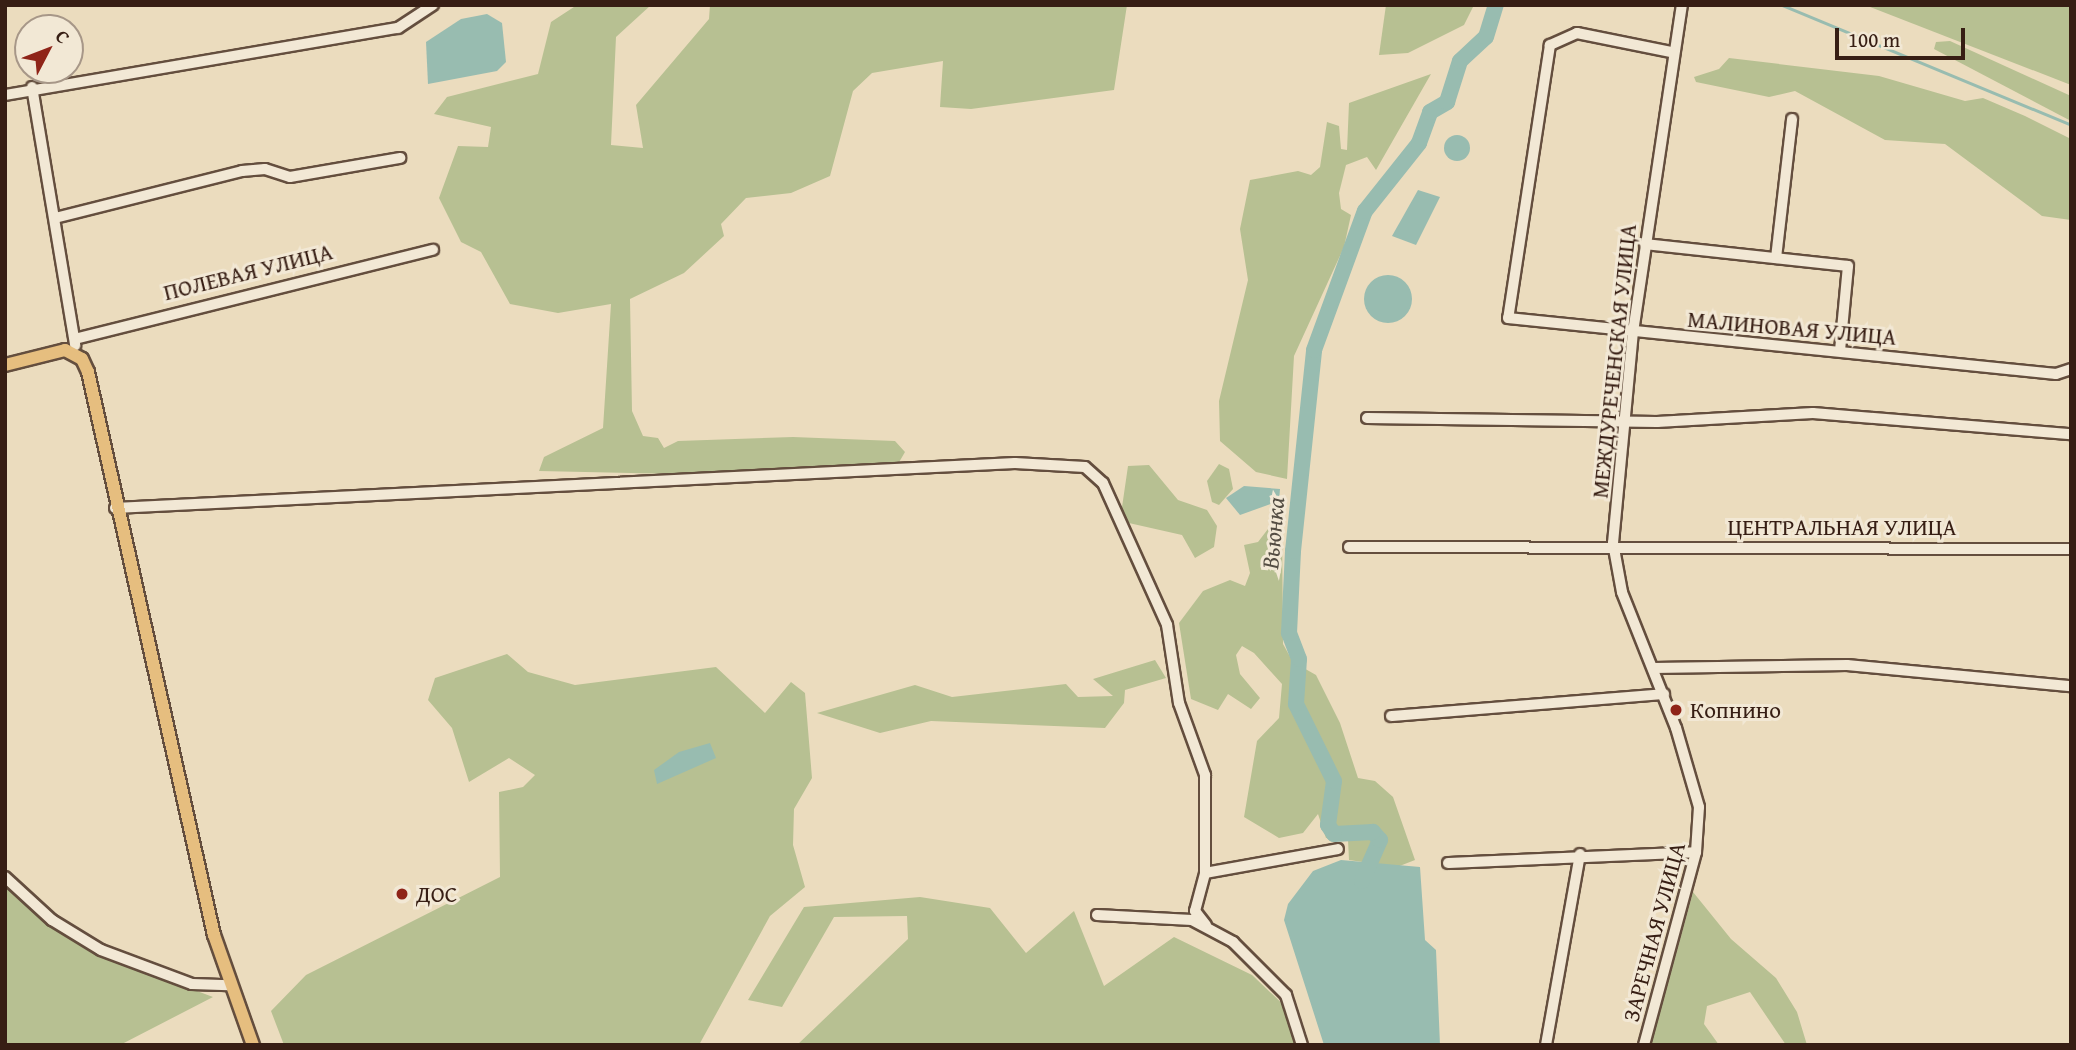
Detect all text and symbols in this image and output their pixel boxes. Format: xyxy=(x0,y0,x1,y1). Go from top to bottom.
north arrow xyxy=(14,14,84,84)
scale bar xyxy=(1838,14,1968,58)
text: С xyxy=(49,23,77,50)
text: 100 m xyxy=(1848,24,1900,55)
street label: МЕЖДУРЕЧЕНСКАЯ УЛИЦА xyxy=(1586,222,1642,500)
street label: ПОЛЕВАЯ УЛИЦА xyxy=(160,238,336,306)
street label: МАЛИНОВАЯ УЛИЦА xyxy=(1686,305,1898,351)
water label: Вьюнка xyxy=(1256,496,1290,570)
street label: ЦЕНТРАЛЬНАЯ УЛИЦА xyxy=(1727,513,1957,541)
place label: Копнино xyxy=(1690,696,1781,724)
marker: Копнино xyxy=(1668,702,1684,718)
street label: ЗАРЕЧНАЯ УЛИЦА xyxy=(1617,839,1691,1025)
place label: ДОС xyxy=(416,880,457,908)
marker: ДОС xyxy=(394,886,410,902)

